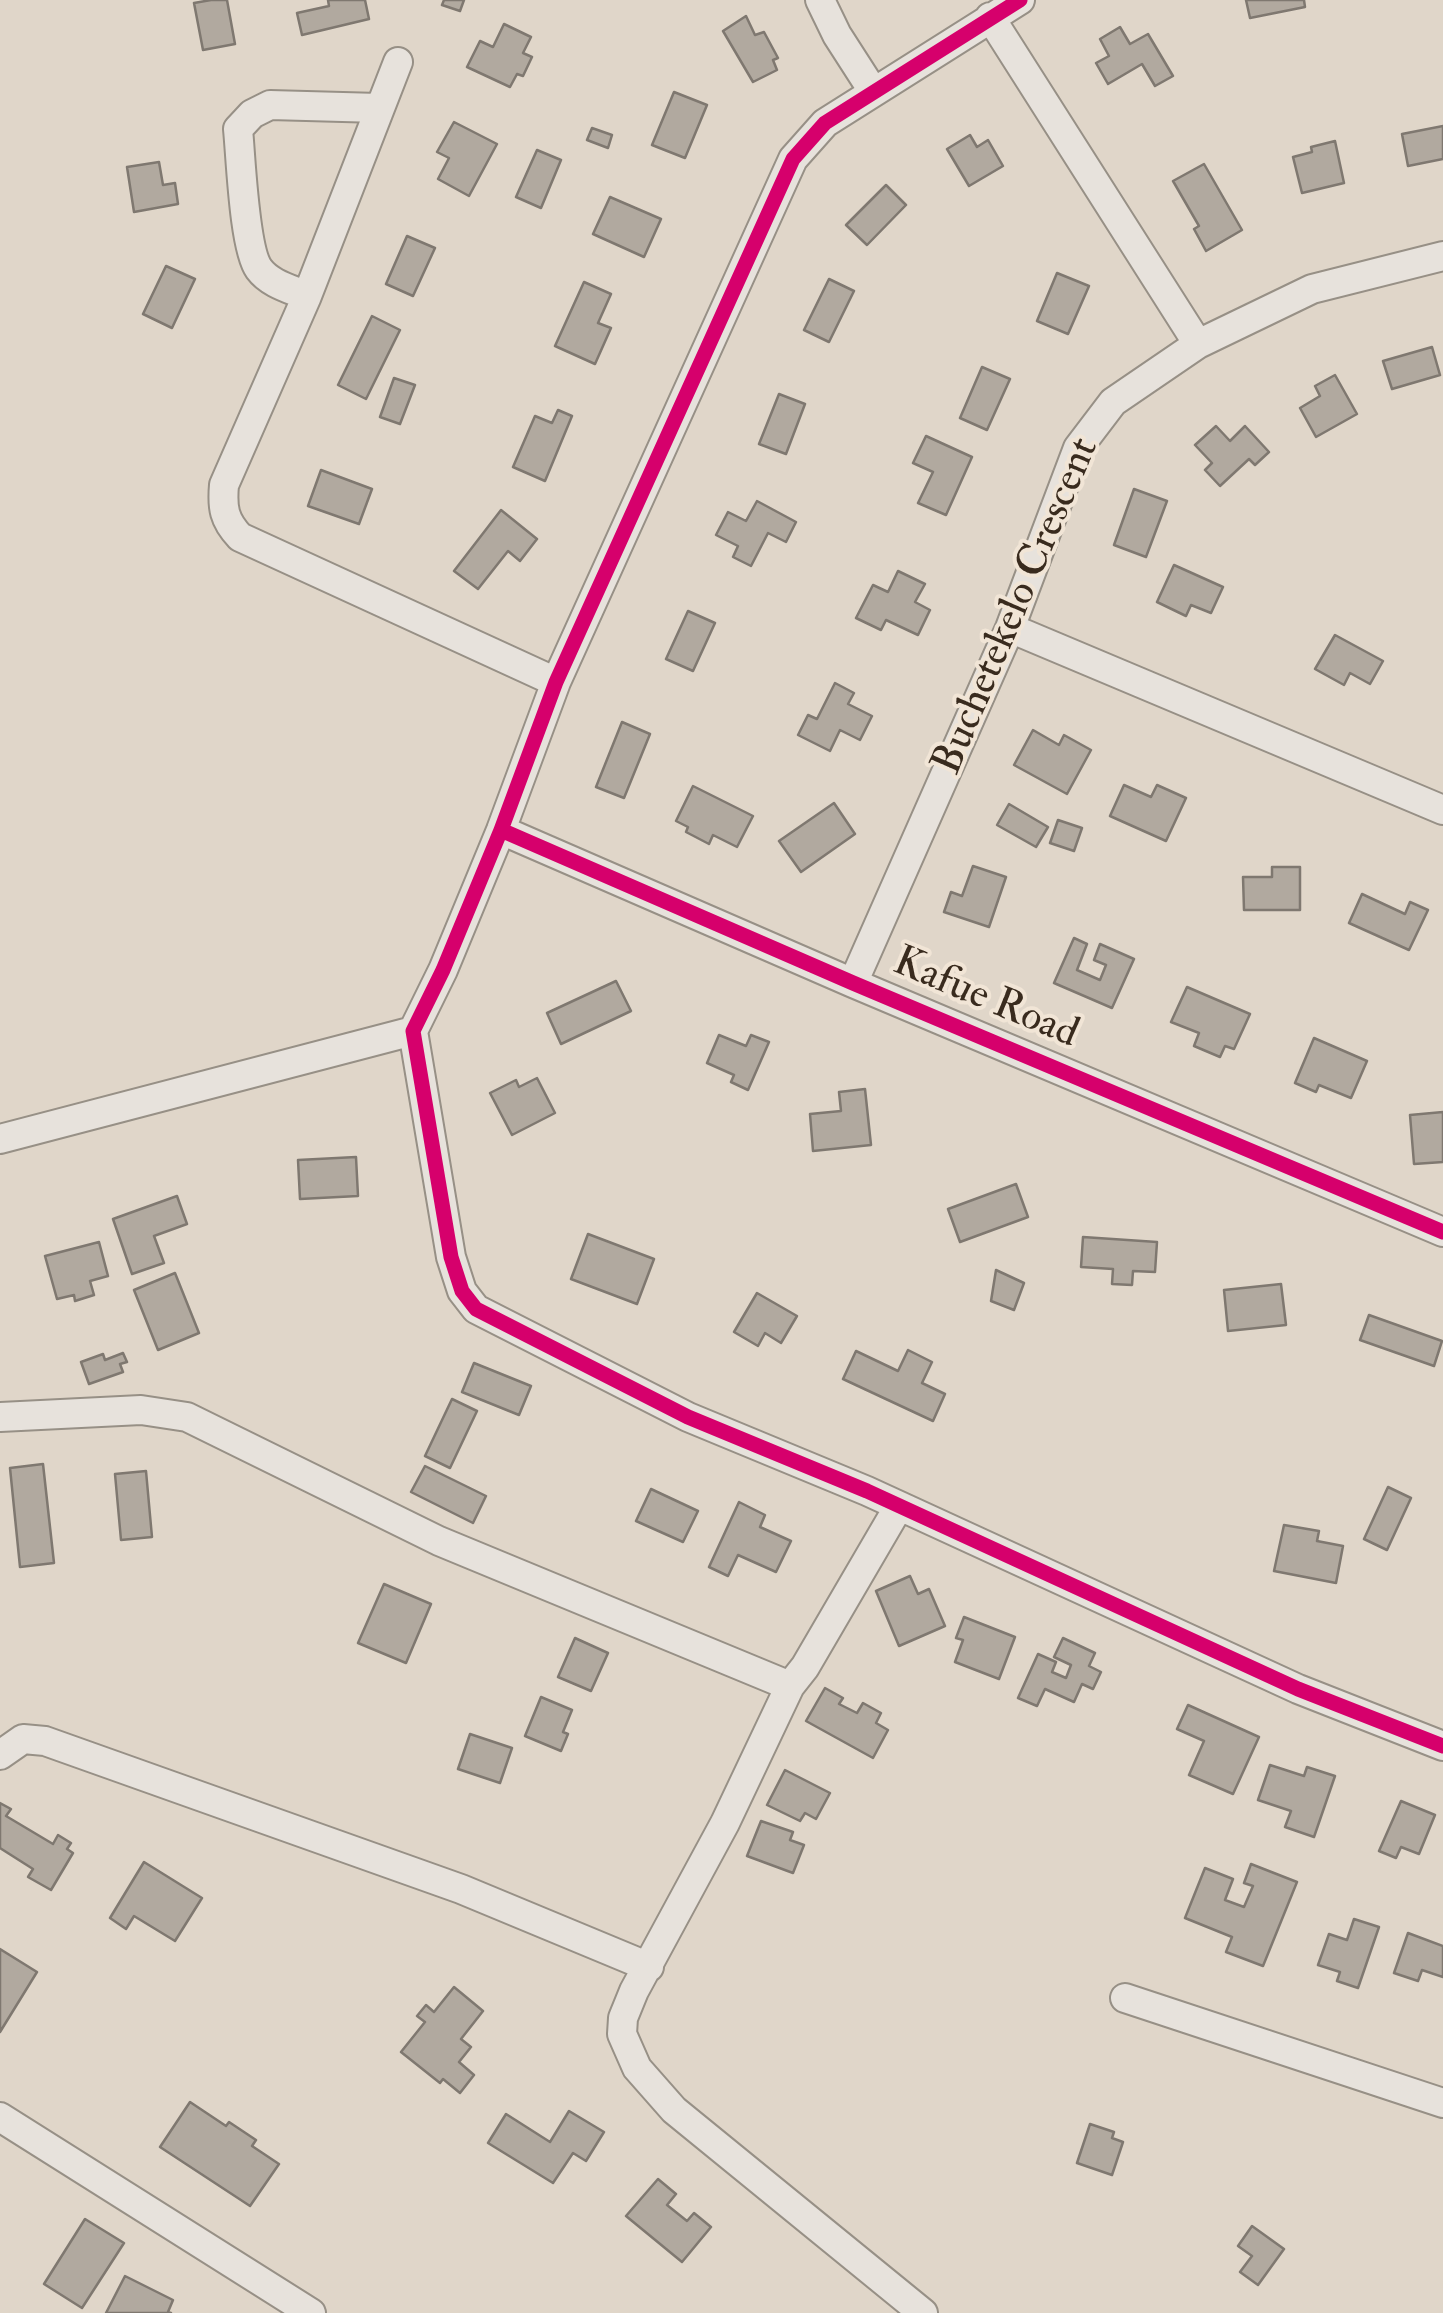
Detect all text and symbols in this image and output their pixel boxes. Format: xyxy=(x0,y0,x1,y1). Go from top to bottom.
street label: Buchetekelo Crescent xyxy=(924,431,1112,783)
street label: Kafue Road xyxy=(885,938,1085,1062)

